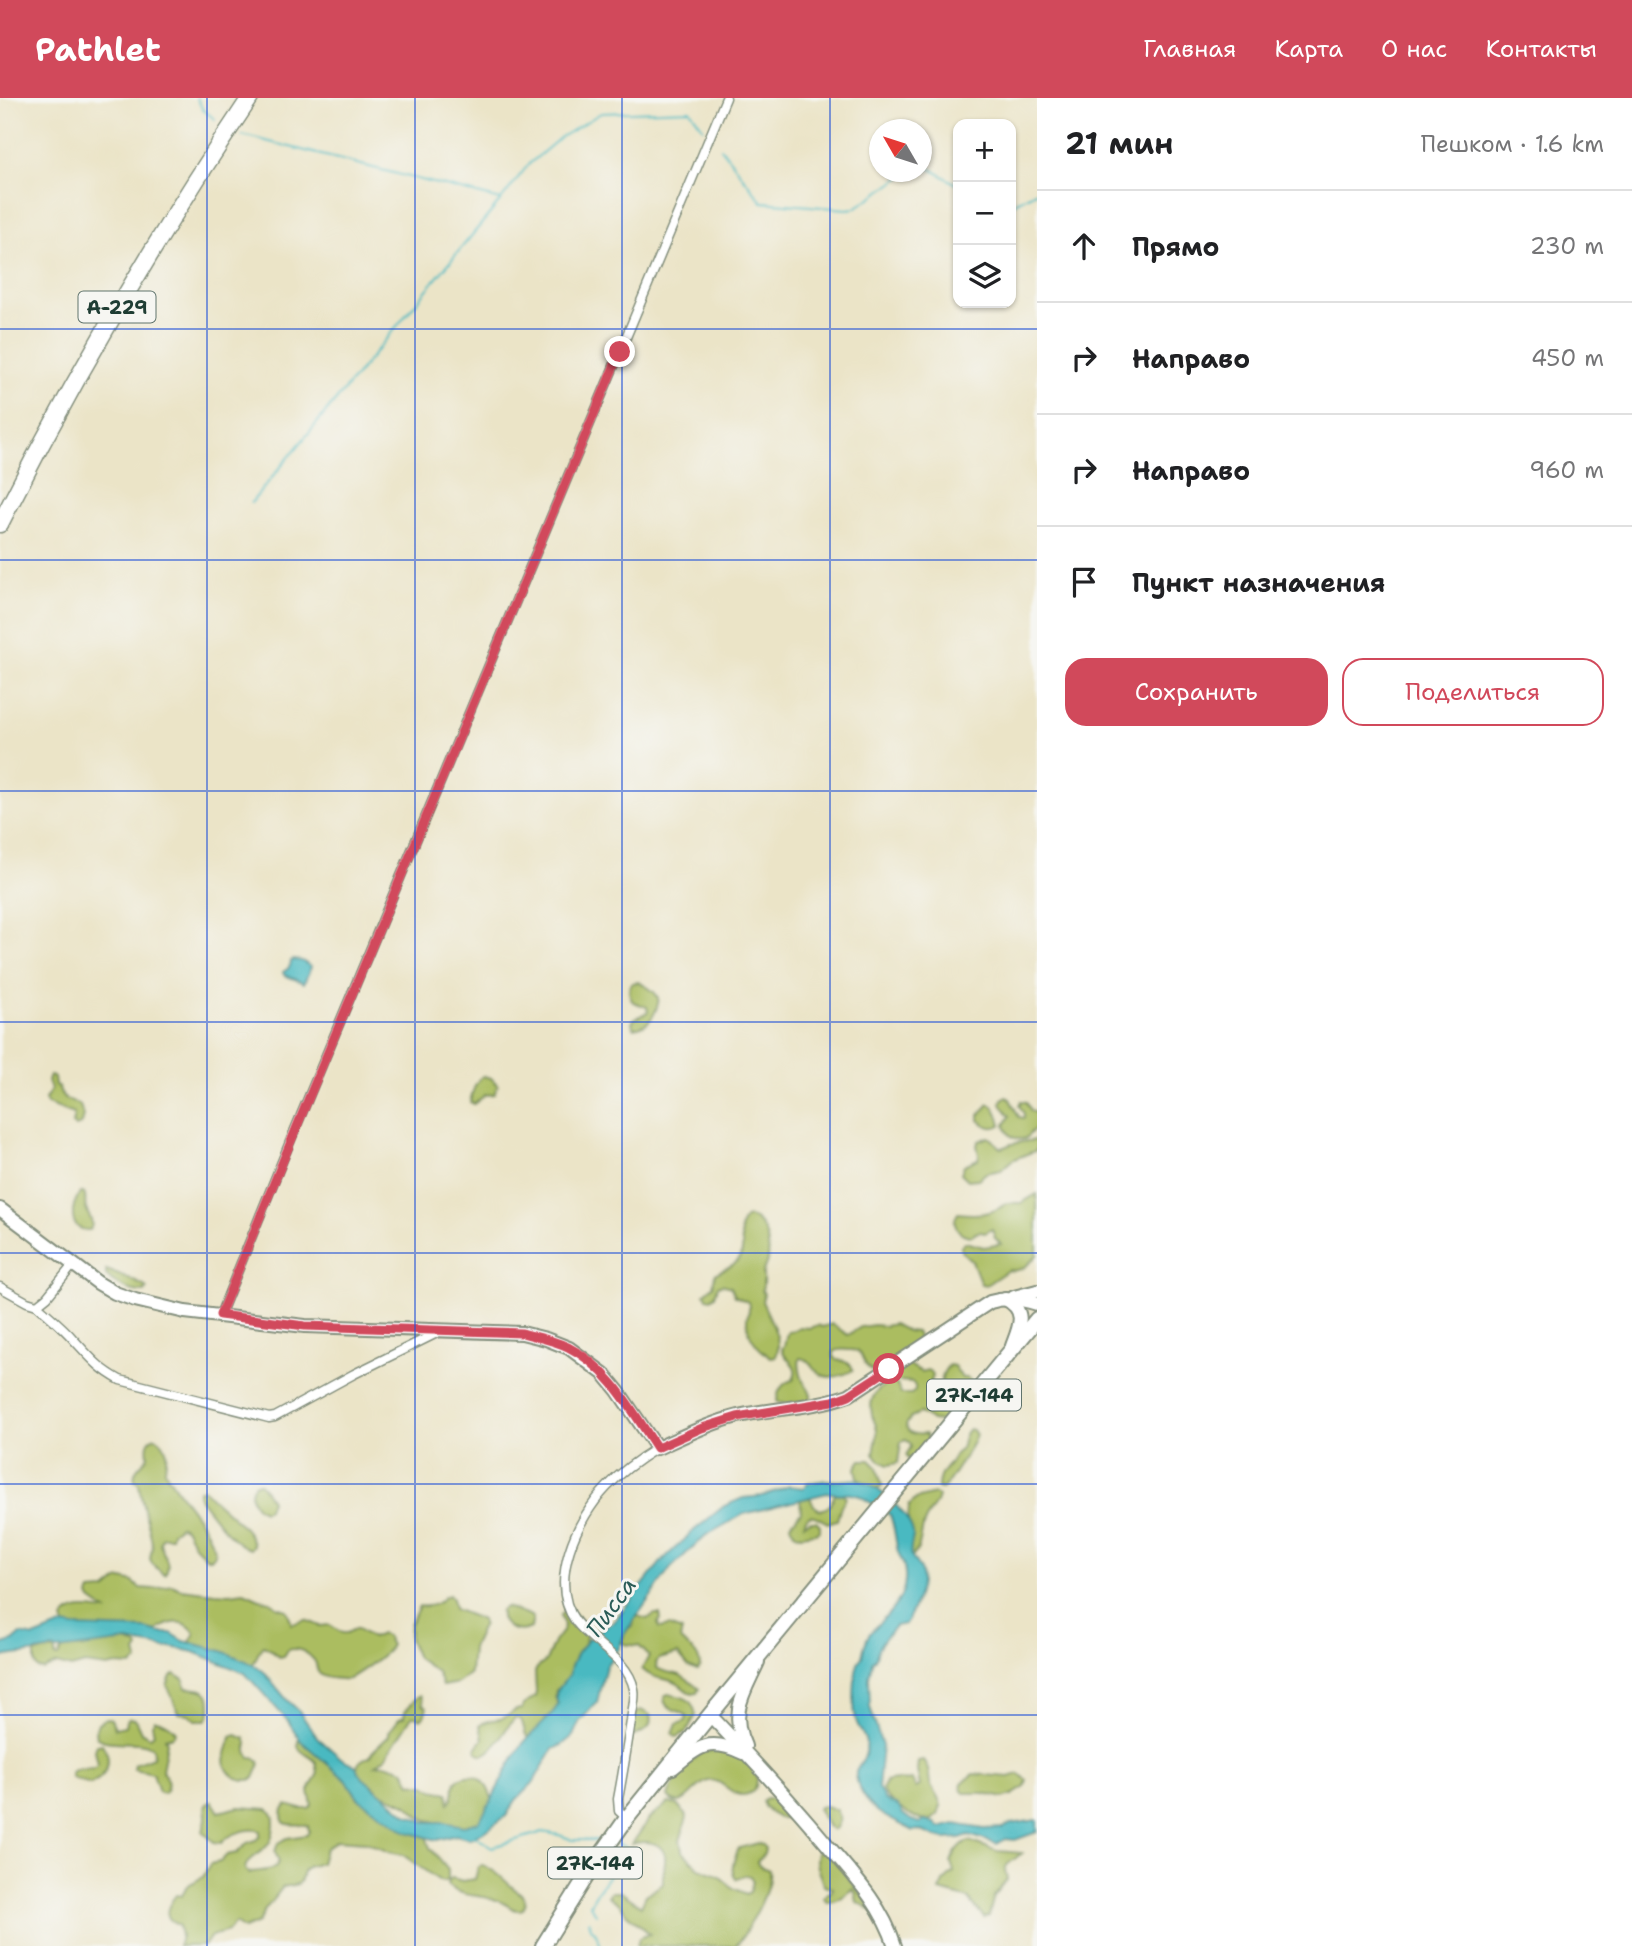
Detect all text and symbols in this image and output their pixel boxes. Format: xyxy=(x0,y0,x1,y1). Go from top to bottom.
text: Pathlet xyxy=(35,27,161,72)
text: Главная xyxy=(1143,33,1236,65)
text: Карта xyxy=(1274,33,1343,65)
text: О нас xyxy=(1381,33,1447,65)
text: Контакты xyxy=(1485,33,1597,65)
north arrow xyxy=(869,119,932,182)
map controls xyxy=(953,119,1016,308)
button: + xyxy=(953,119,1016,182)
text: 21 мин xyxy=(1065,123,1174,164)
text: Пешком · 1.6 km xyxy=(1421,129,1604,159)
button: − xyxy=(953,182,1016,245)
icon: ahead xyxy=(1065,227,1103,265)
text: Прямо xyxy=(1132,229,1220,264)
text: 230 m xyxy=(1530,231,1604,261)
button: layers xyxy=(953,245,1016,308)
road number: А-229 xyxy=(78,292,156,322)
route end xyxy=(604,336,635,367)
icon: right xyxy=(1065,339,1103,377)
text: Направо xyxy=(1132,341,1250,376)
text: 450 m xyxy=(1531,343,1604,373)
icon: right xyxy=(1065,451,1103,489)
text: Направо xyxy=(1132,453,1250,488)
text: 960 m xyxy=(1529,455,1604,485)
icon: arrive xyxy=(1065,563,1103,601)
text: Пункт назначения xyxy=(1132,565,1385,600)
button: Сохранить xyxy=(1065,658,1328,726)
button: Поделиться xyxy=(1342,658,1604,726)
route start xyxy=(873,1353,904,1384)
road number: 27К-144 xyxy=(927,1380,1021,1410)
water label: Писса xyxy=(579,1571,643,1643)
road number: 27К-144 xyxy=(548,1848,642,1878)

